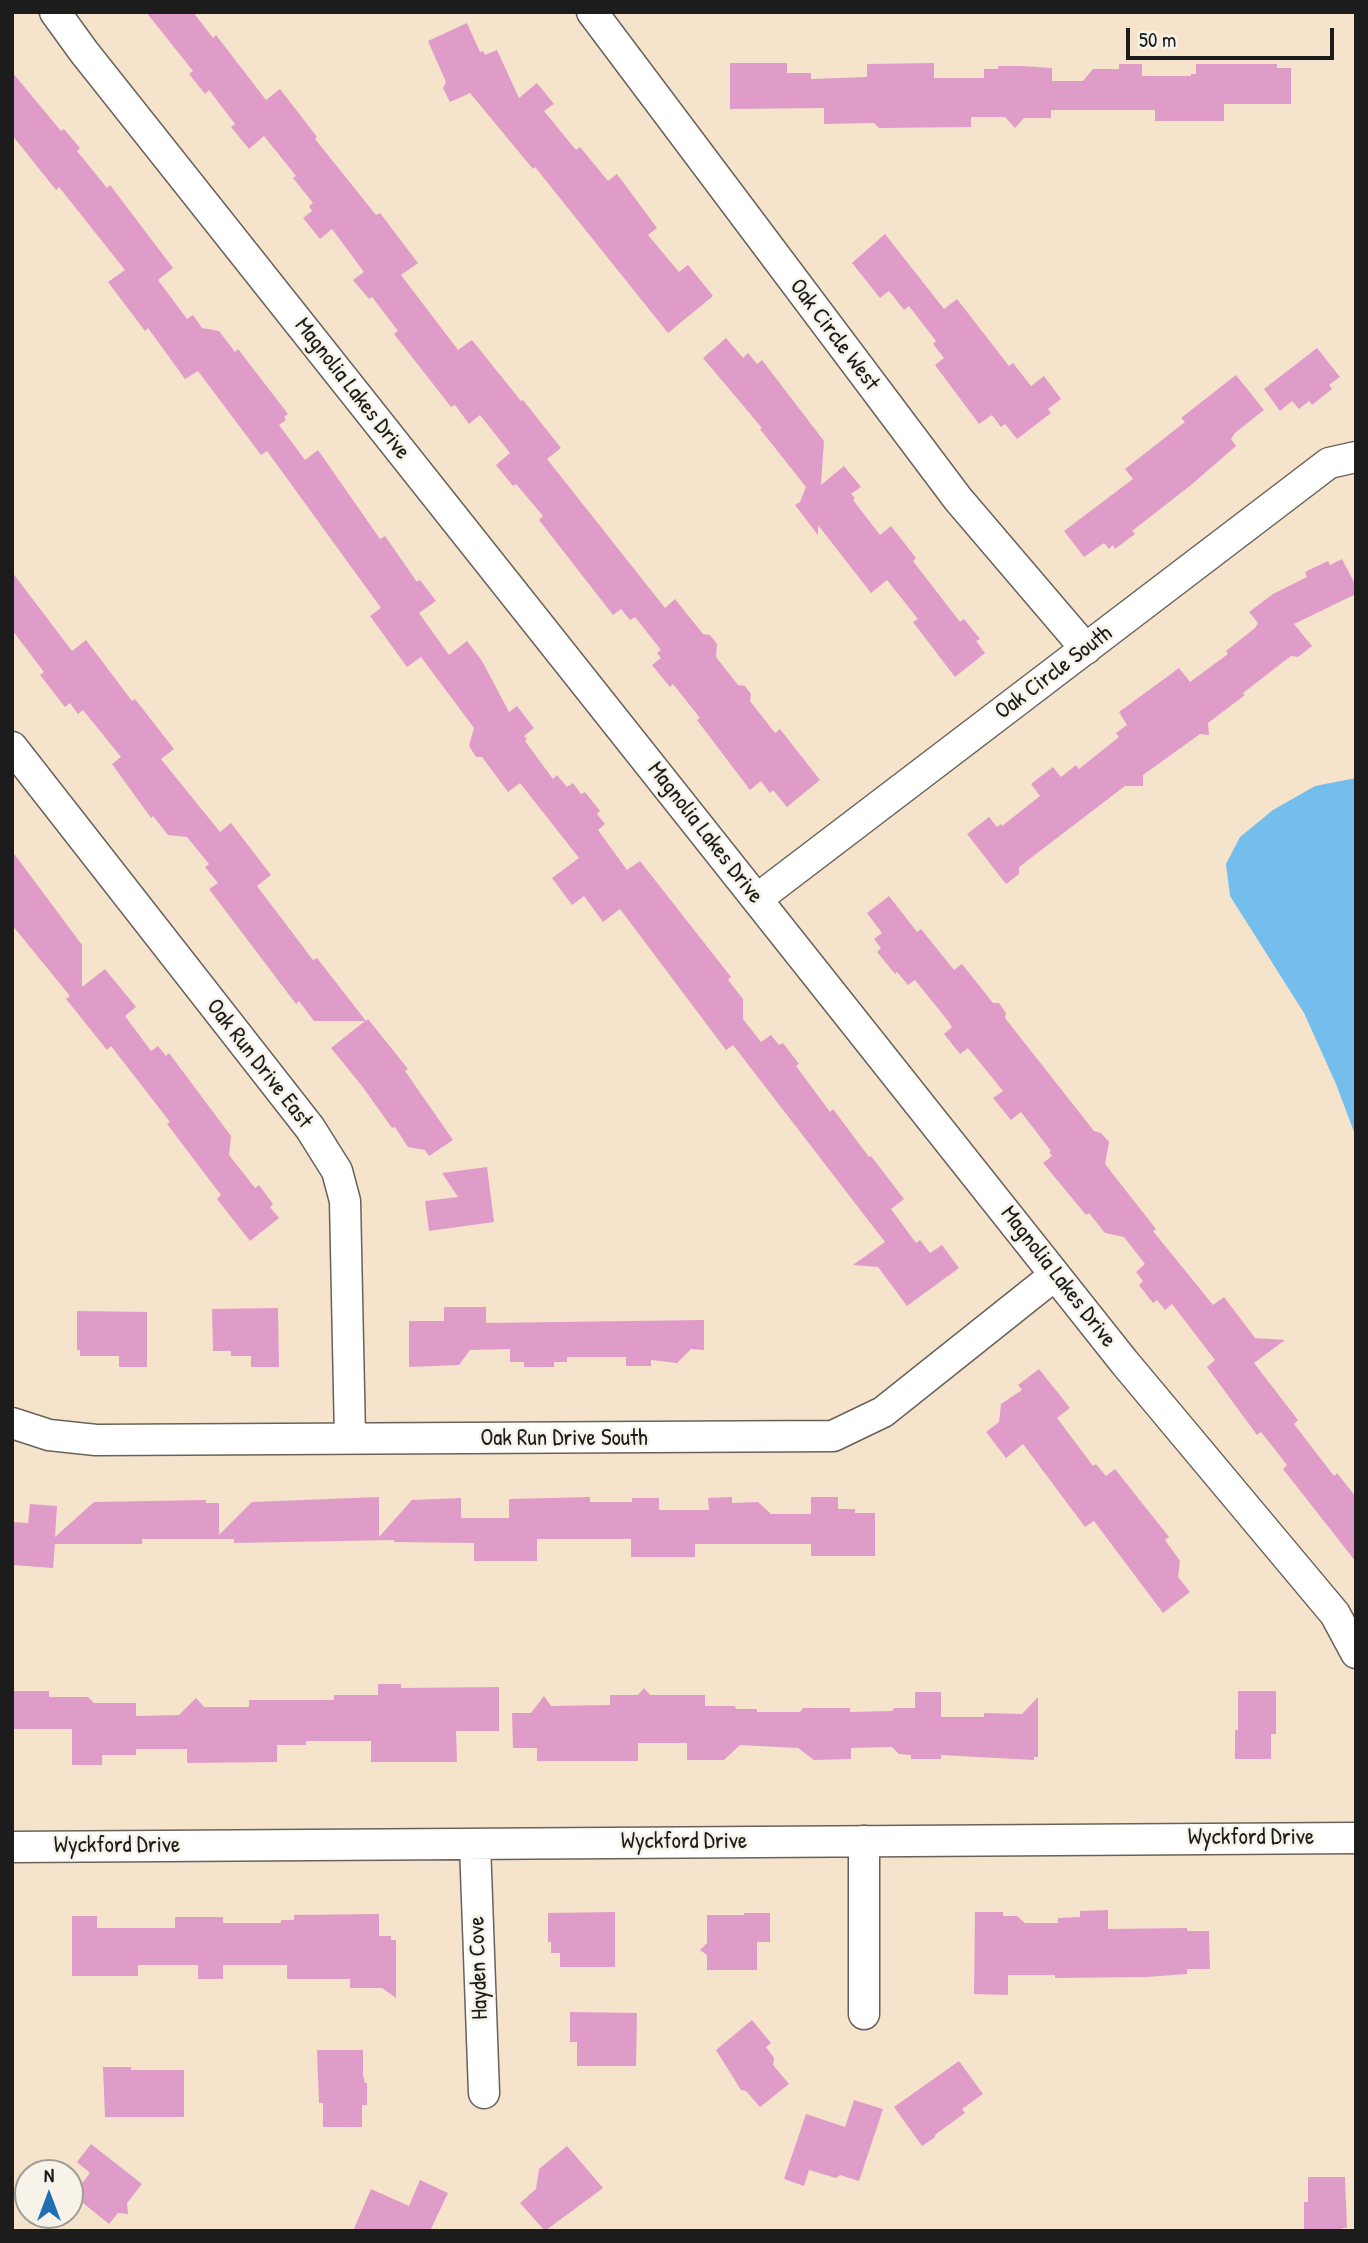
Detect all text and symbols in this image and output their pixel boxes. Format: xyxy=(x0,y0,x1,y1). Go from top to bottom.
scale bar xyxy=(1130,14,1338,58)
text: 50 m xyxy=(1139,25,1176,54)
street label: Oak Circle West xyxy=(783,274,885,396)
street label: Magnolia Lakes Drive xyxy=(288,313,416,465)
street label: Oak Circle South xyxy=(990,620,1118,726)
street label: Magnolia Lakes Drive xyxy=(641,757,769,909)
street label: Oak Run Drive East xyxy=(200,994,318,1134)
street label: Magnolia Lakes Drive xyxy=(994,1201,1122,1353)
street label: Oak Run Drive South xyxy=(480,1425,648,1453)
street label: Wyckford Drive xyxy=(1188,1824,1314,1852)
street label: Wyckford Drive xyxy=(621,1828,747,1856)
street label: Wyckford Drive xyxy=(54,1832,180,1860)
street label: Hayden Cove xyxy=(463,1916,495,2020)
north arrow xyxy=(14,2159,84,2229)
text: N xyxy=(44,2162,54,2188)

